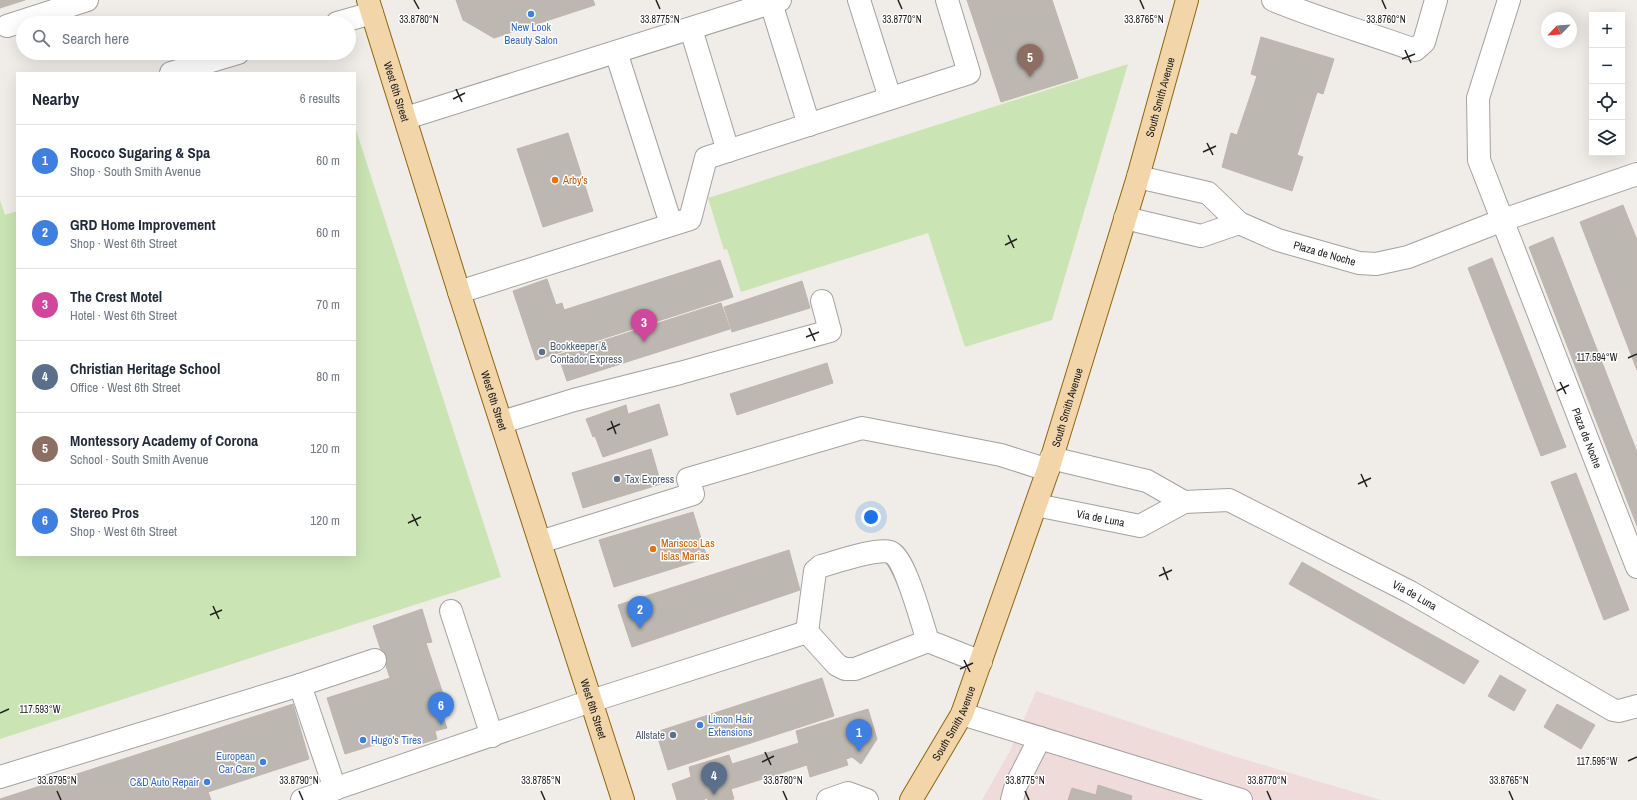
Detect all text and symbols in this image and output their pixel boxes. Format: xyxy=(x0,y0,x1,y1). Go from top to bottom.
marker: New Look Beauty Salon xyxy=(526,9,536,19)
north arrow xyxy=(1541,12,1577,48)
map controls xyxy=(1589,12,1625,156)
button: + xyxy=(1589,12,1625,48)
text: 33.8780°N xyxy=(399,13,439,26)
text: 33.8775°N xyxy=(640,13,680,26)
text: 33.8770°N xyxy=(882,13,922,26)
text: 33.8765°N xyxy=(1124,13,1164,26)
text: 33.8760°N xyxy=(1366,13,1406,26)
search box xyxy=(16,16,356,60)
place label: New Look Beauty Salon xyxy=(504,20,558,47)
icon: search xyxy=(30,27,52,49)
text: Search here xyxy=(62,28,129,49)
pin: 5 xyxy=(1017,44,1043,77)
button: − xyxy=(1589,48,1625,84)
street label: South Smith Avenue xyxy=(1142,56,1178,139)
street label: West 6th Street xyxy=(381,60,413,124)
button: locate xyxy=(1589,84,1625,120)
text: Nearby xyxy=(32,87,79,110)
text: 6 results xyxy=(300,90,340,107)
button: layers xyxy=(1589,120,1625,156)
text: Rococo Sugaring & Spa xyxy=(70,142,210,163)
text: 1 xyxy=(42,152,48,169)
text: 60 m xyxy=(316,152,340,169)
text: Shop · South Smith Avenue xyxy=(70,163,201,180)
place label: Arby's xyxy=(562,173,588,187)
marker: Arby's xyxy=(550,175,560,185)
text: GRD Home Improvement xyxy=(70,214,216,235)
text: 2 xyxy=(42,224,48,241)
text: 60 m xyxy=(316,224,340,241)
text: Shop · West 6th Street xyxy=(70,235,177,252)
street label: Plaza de Noche xyxy=(1292,238,1357,269)
text: The Crest Motel xyxy=(70,286,162,307)
text: 3 xyxy=(42,296,48,313)
text: 70 m xyxy=(316,296,340,313)
text: Hotel · West 6th Street xyxy=(70,307,177,324)
pin: 3 xyxy=(631,309,657,342)
place label: Bookkeeper & Contador Express xyxy=(550,339,623,366)
marker: Bookkeeper & Contador Express xyxy=(537,347,547,357)
text: 117.594°W xyxy=(1577,351,1618,364)
text: Christian Heritage School xyxy=(70,358,220,379)
street label: South Smith Avenue xyxy=(1048,366,1086,449)
text: 4 xyxy=(42,368,48,385)
text: 80 m xyxy=(316,368,340,385)
street label: West 6th Street xyxy=(478,369,510,433)
text: Office · West 6th Street xyxy=(70,379,180,396)
street label: Plaza de Noche xyxy=(1569,406,1605,470)
text: Montessory Academy of Corona xyxy=(70,430,258,451)
text: 5 xyxy=(42,440,48,457)
text: 120 m xyxy=(310,440,340,457)
text: School · South Smith Avenue xyxy=(70,451,209,468)
place label: Tax Express xyxy=(625,472,675,486)
marker: Tax Express xyxy=(612,474,622,484)
text: Stereo Pros xyxy=(70,502,139,523)
street label: Via de Luna xyxy=(1075,506,1126,530)
your location xyxy=(861,507,881,527)
text: 6 xyxy=(42,512,48,529)
text: 120 m xyxy=(310,512,340,529)
text: Shop · West 6th Street xyxy=(70,523,177,540)
place label: Mariscos Las Islas Marias xyxy=(661,536,715,563)
marker: Mariscos Las Islas Marias xyxy=(648,544,658,554)
street label: Via de Luna xyxy=(1390,577,1439,613)
pin: 2 xyxy=(627,596,653,629)
street label: West 6th Street xyxy=(577,677,610,741)
street label: South Smith Avenue xyxy=(929,684,978,763)
pin: 6 xyxy=(428,692,454,725)
text: 117.593°W xyxy=(20,703,61,716)
place label: Limon Hair Extensions xyxy=(708,712,753,739)
pin: 1 xyxy=(846,719,872,752)
marker: Limon Hair Extensions xyxy=(695,720,705,730)
place label: Allstate xyxy=(634,728,665,742)
marker: Allstate xyxy=(668,730,678,740)
place label: Hugo's Tires xyxy=(371,733,422,747)
marker: Hugo's Tires xyxy=(358,735,368,745)
place label: European Car Care xyxy=(216,749,255,776)
text: 117.595°W xyxy=(1577,755,1618,768)
marker: European Car Care xyxy=(258,757,268,767)
pin: 4 xyxy=(701,762,727,795)
text: 33.8795°N xyxy=(37,774,77,787)
text: 33.8790°N xyxy=(279,774,319,787)
text: 33.8785°N xyxy=(521,774,561,787)
text: 33.8780°N xyxy=(763,774,803,787)
text: 33.8775°N xyxy=(1005,774,1045,787)
text: 33.8770°N xyxy=(1247,774,1287,787)
text: 33.8765°N xyxy=(1489,774,1529,787)
place label: C&D Auto Repair xyxy=(130,775,199,789)
marker: C&D Auto Repair xyxy=(202,777,212,787)

